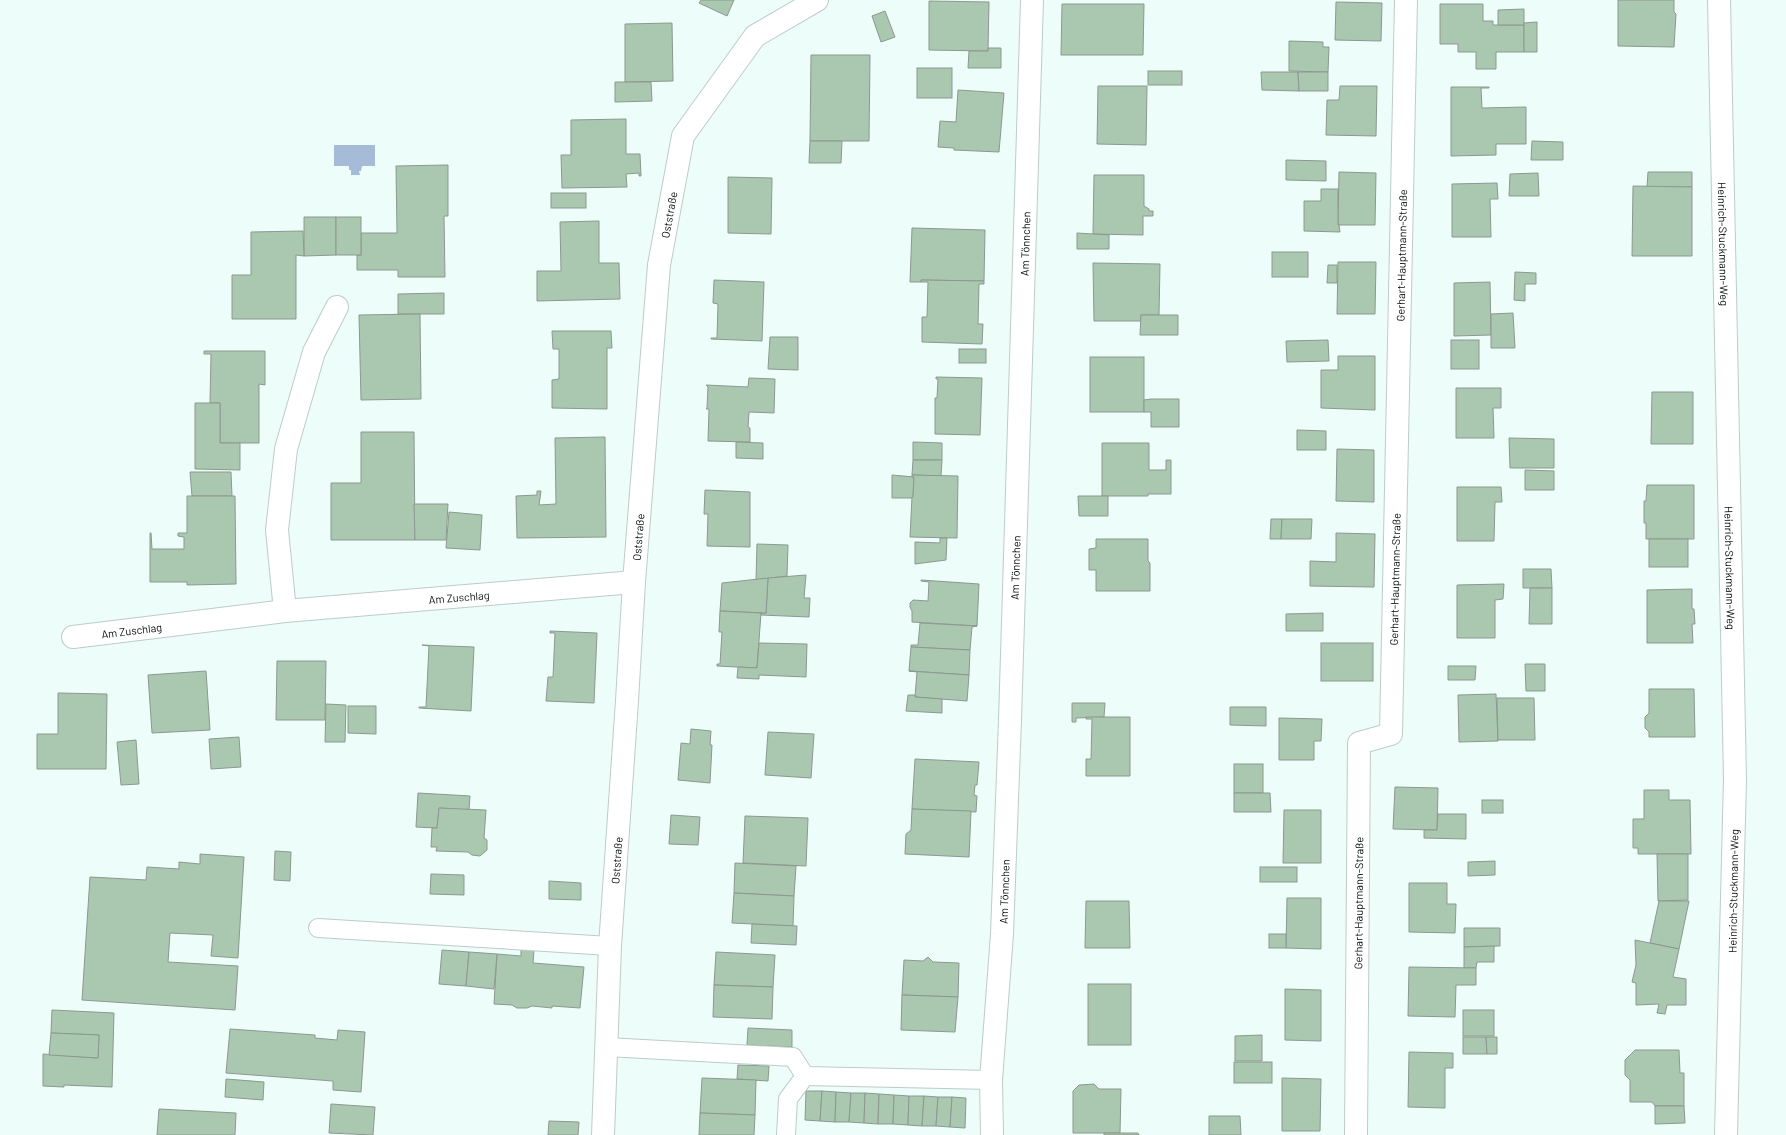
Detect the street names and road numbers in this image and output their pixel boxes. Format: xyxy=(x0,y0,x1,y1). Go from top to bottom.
street label: Heinrich-Stuckmann-Weg xyxy=(1716,182,1732,306)
street label: Gerhart-Hauptmann-Straße xyxy=(1393,189,1409,322)
street label: Oststraße xyxy=(658,190,679,239)
street label: Am Tönnchen xyxy=(1017,211,1032,276)
street label: Heinrich-Stuckmann-Weg xyxy=(1723,506,1738,630)
street label: Oststraße xyxy=(629,513,646,561)
street label: Gerhart-Hauptmann-Straße xyxy=(1386,513,1402,646)
street label: Am Tönnchen xyxy=(1007,535,1022,600)
street label: Am Zuschlag xyxy=(428,588,490,606)
street label: Am Zuschlag xyxy=(101,620,163,640)
street label: Heinrich-Stuckmann-Weg xyxy=(1725,829,1741,953)
street label: Oststraße xyxy=(608,836,624,884)
street label: Gerhart-Hauptmann-Straße xyxy=(1351,837,1365,969)
street label: Am Tönnchen xyxy=(996,859,1011,924)

